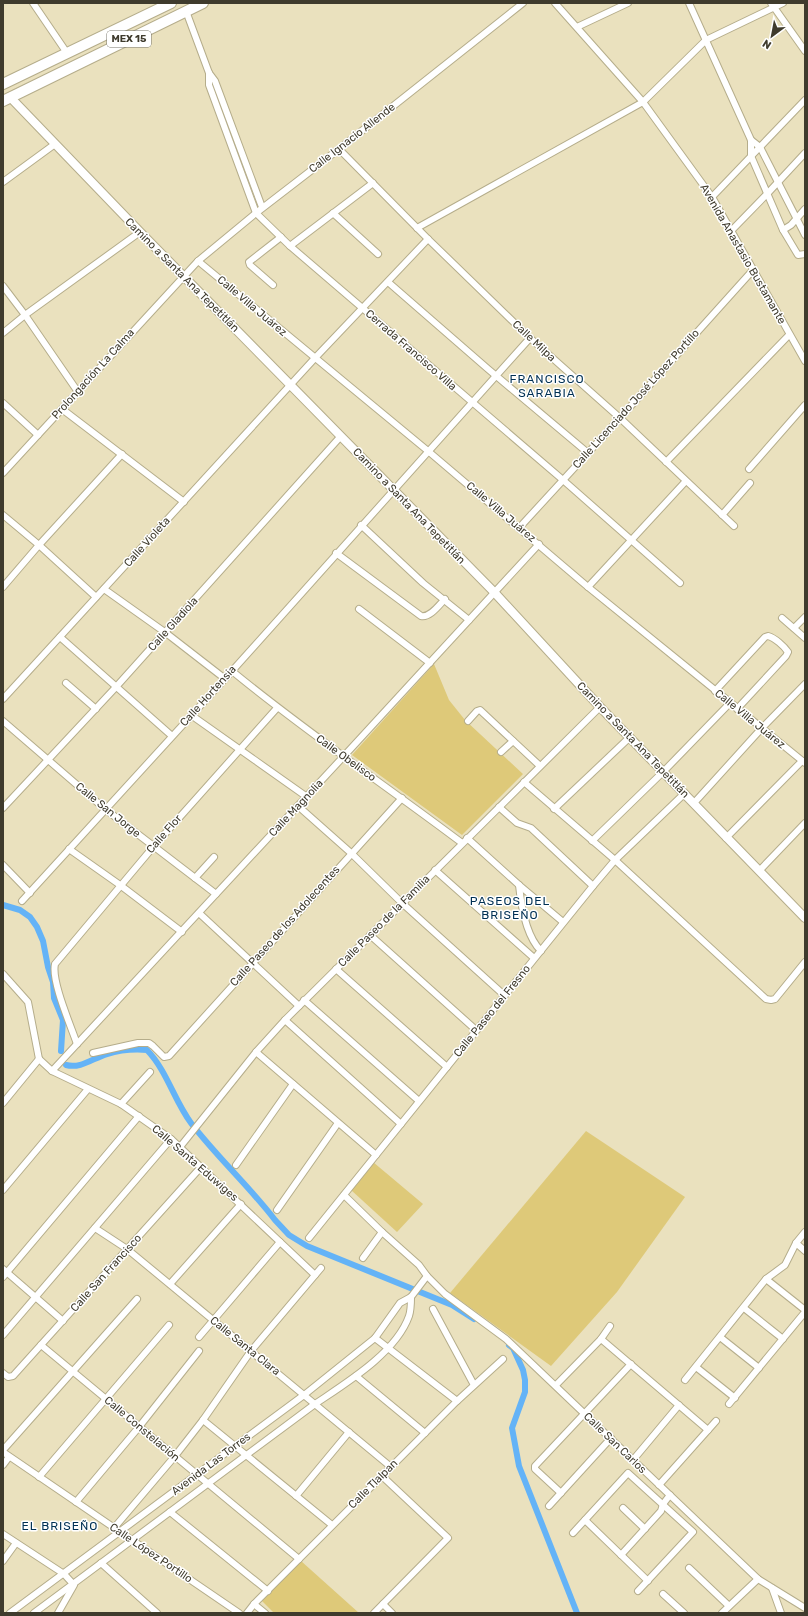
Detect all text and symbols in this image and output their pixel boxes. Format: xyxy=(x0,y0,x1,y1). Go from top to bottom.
north arrow xyxy=(752,16,792,56)
road number: MEX 15 xyxy=(107,31,151,47)
text: N xyxy=(760,36,774,52)
street label: Calle Ignacio Allende xyxy=(306,100,398,176)
street label: Avenida Anastasio Bustamante xyxy=(697,182,789,326)
street label: Camino a Santa Ana Tepetitlán xyxy=(122,215,242,335)
street label: Calle Villa Juárez xyxy=(215,273,290,339)
street label: Cerrada Francisco Villa xyxy=(363,307,459,393)
street label: Calle Milpa xyxy=(510,318,558,364)
street label: Prolongación La Calma xyxy=(49,326,137,422)
street label: Calle Licenciado José López Portillo xyxy=(570,327,702,471)
district label: FRANCISCO SARABIA xyxy=(509,372,585,400)
street label: Camino a Santa Ana Tepetitlán xyxy=(350,445,468,567)
street label: Calle Villa Juárez xyxy=(464,479,539,545)
street label: Calle Violeta xyxy=(121,514,173,570)
street label: Calle Gladiola xyxy=(145,594,201,654)
street label: Calle Hortensia xyxy=(177,663,239,729)
street label: Camino a Santa Ana Tepetitlán xyxy=(574,679,692,801)
street label: Calle Villa Juárez xyxy=(712,687,788,752)
street label: Calle Obelisco xyxy=(313,732,379,784)
street label: Calle Magnolia xyxy=(266,777,326,839)
street label: Calle San Jorge xyxy=(73,780,143,840)
street label: Calle Flor xyxy=(144,811,185,856)
street label: Calle Paseo de los Adolecentes xyxy=(227,863,343,989)
street label: Calle Paseo de la Familia xyxy=(335,872,433,970)
district label: PASEOS DEL BRISEÑO xyxy=(470,894,550,922)
street label: Calle Paseo del Fresno xyxy=(451,962,533,1060)
street label: Calle Santa Eduwiges xyxy=(149,1122,241,1204)
street label: Calle San Francisco xyxy=(68,1232,144,1314)
street label: Calle Santa Clara xyxy=(207,1314,283,1378)
street label: Calle Constelación xyxy=(102,1394,182,1464)
street label: Calle San Carlos xyxy=(581,1410,649,1476)
street label: Avenida Las Torres xyxy=(169,1430,253,1498)
street label: Calle Tlalpan xyxy=(346,1457,400,1511)
district label: EL BRISEÑO xyxy=(21,1519,99,1533)
street label: Calle López Portillo xyxy=(107,1520,195,1586)

